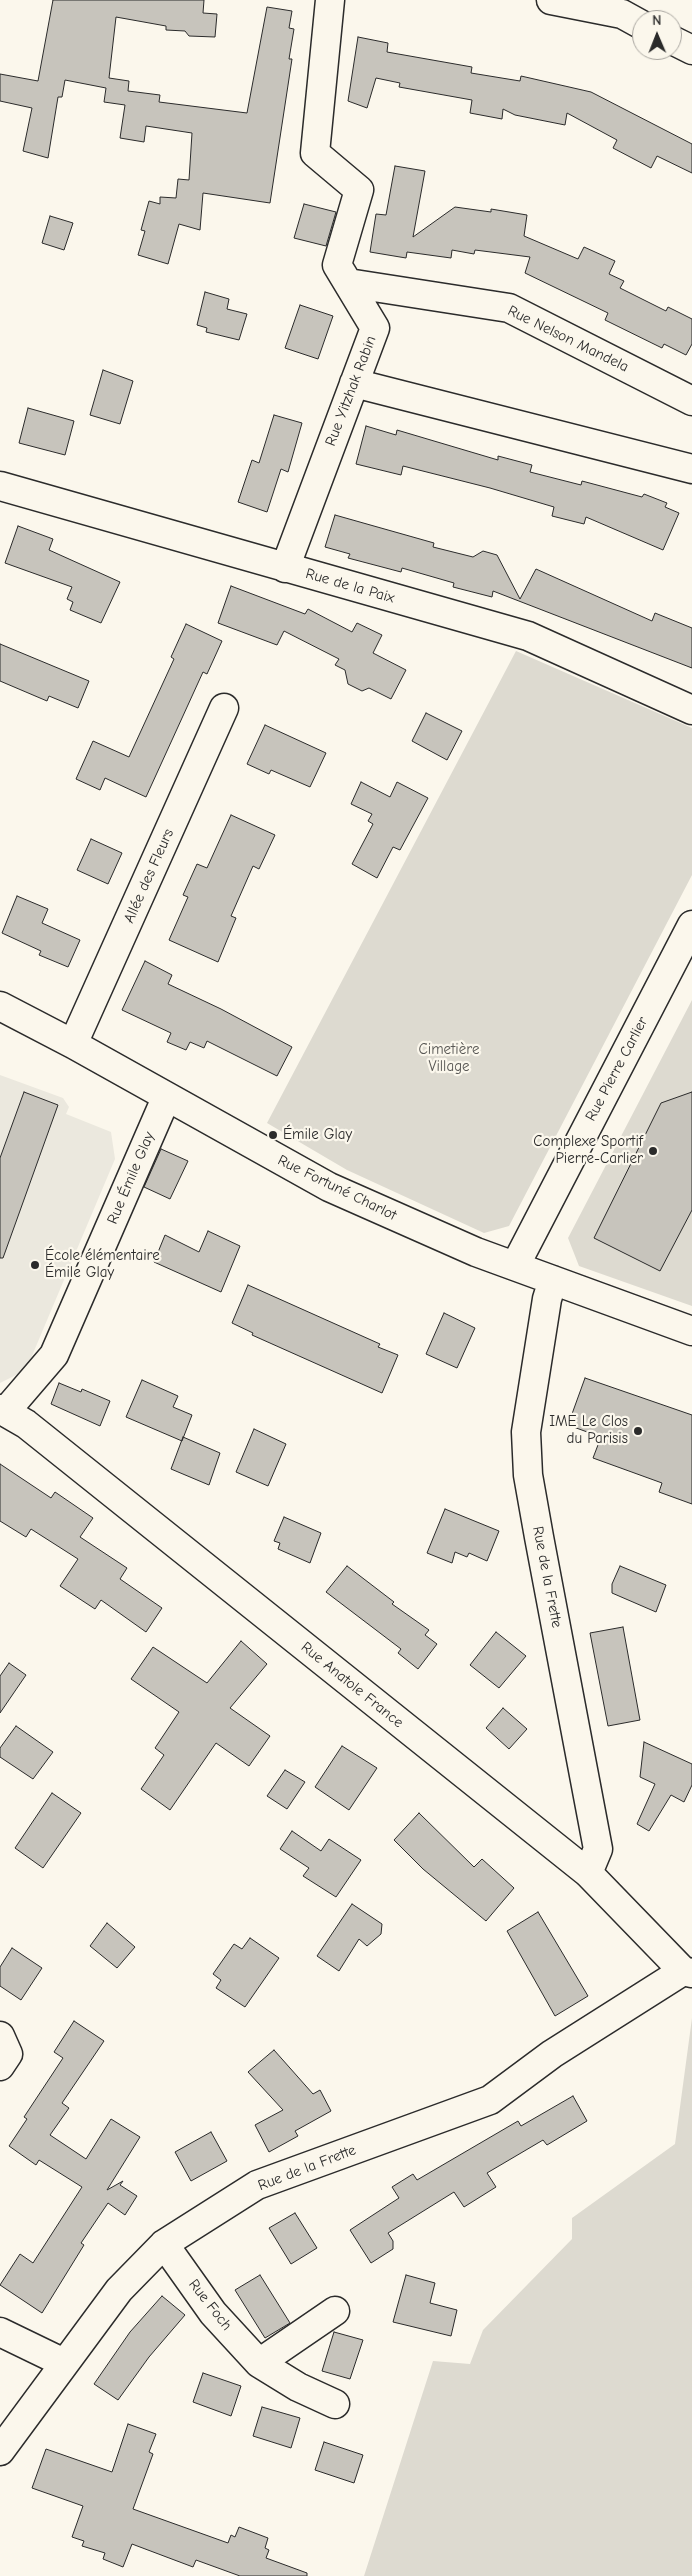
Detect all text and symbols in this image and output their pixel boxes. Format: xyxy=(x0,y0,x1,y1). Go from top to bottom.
north arrow xyxy=(632,10,682,60)
text: N xyxy=(652,12,661,29)
street label: Rue Nelson Mandela xyxy=(505,302,631,376)
street label: Rue Yitzhak Rabin xyxy=(322,333,380,449)
street label: Rue de la Paix xyxy=(303,565,397,607)
street label: Allée des Fleurs xyxy=(120,826,178,926)
street label: Rue Pierre Carlier xyxy=(582,1014,652,1124)
park label: Cimetière Village xyxy=(419,1041,479,1076)
place label: Émile Glay xyxy=(283,1126,352,1144)
street label: Rue Émile Glay xyxy=(104,1129,158,1227)
marker: Émile Glay xyxy=(267,1129,279,1141)
place label: Complexe Sportif Pierre-Carlier xyxy=(533,1133,643,1168)
marker: Complexe Sportif Pierre-Carlier xyxy=(647,1145,659,1157)
street label: Rue Fortuné Charlot xyxy=(275,1151,399,1225)
place label: École élémentaire Émile Glay xyxy=(45,1247,160,1282)
marker: École élémentaire Émile Glay xyxy=(29,1259,41,1271)
place label: IME Le Clos du Parisis xyxy=(549,1413,628,1448)
marker: IME Le Clos du Parisis xyxy=(632,1425,644,1437)
street label: Rue de la Frette xyxy=(528,1525,566,1629)
street label: Rue Anatole France xyxy=(297,1638,407,1732)
street label: Rue de la Frette xyxy=(256,2141,358,2195)
street label: Rue Foch xyxy=(184,2276,236,2334)

